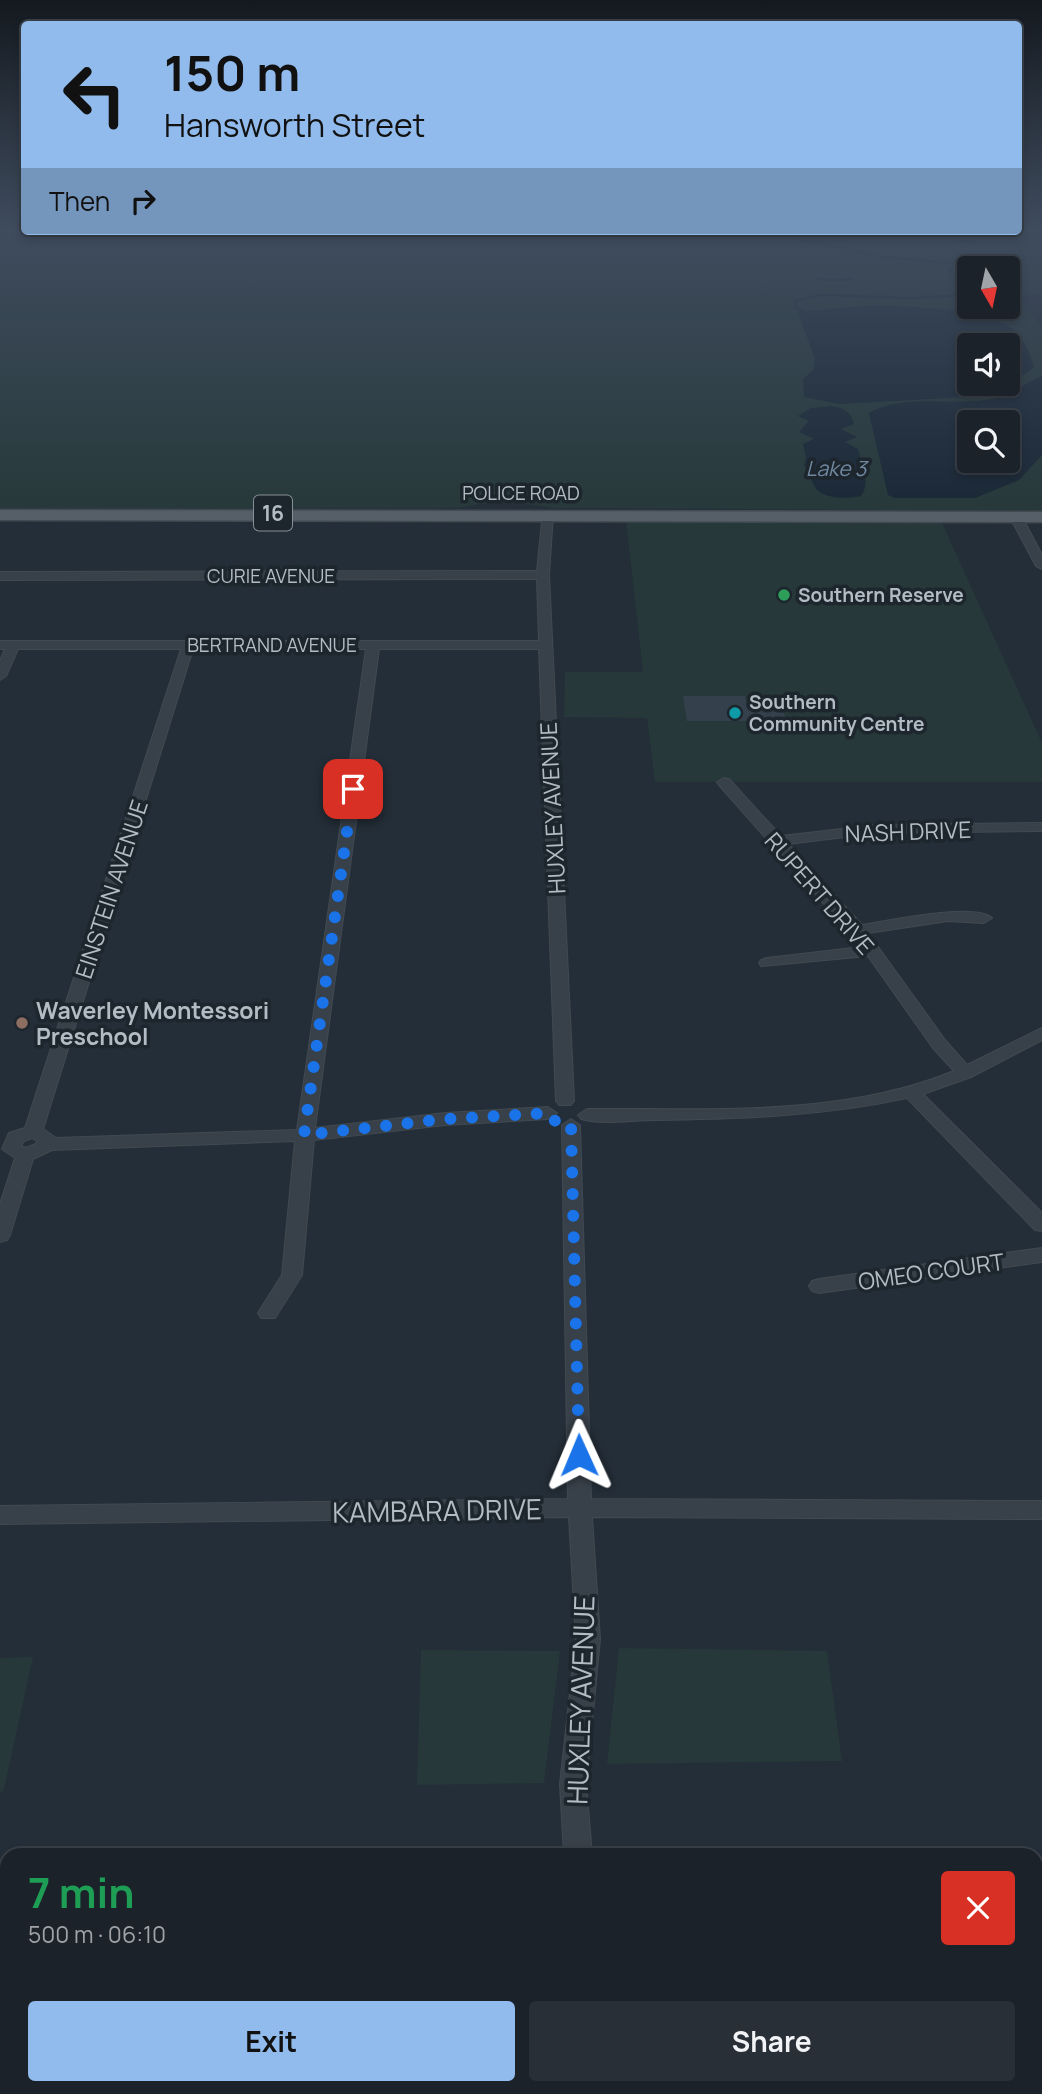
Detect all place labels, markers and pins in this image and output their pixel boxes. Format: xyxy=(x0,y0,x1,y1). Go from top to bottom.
place label: Southern Reserve xyxy=(798,582,964,608)
marker: Southern Reserve xyxy=(776,587,792,603)
place label: Southern Community Centre xyxy=(749,689,925,737)
marker: Southern Community Centre xyxy=(727,705,743,721)
pin xyxy=(323,759,383,819)
place label: Waverley Montessori Preschool xyxy=(36,994,269,1052)
marker: Waverley Montessori Preschool xyxy=(14,1015,30,1031)

